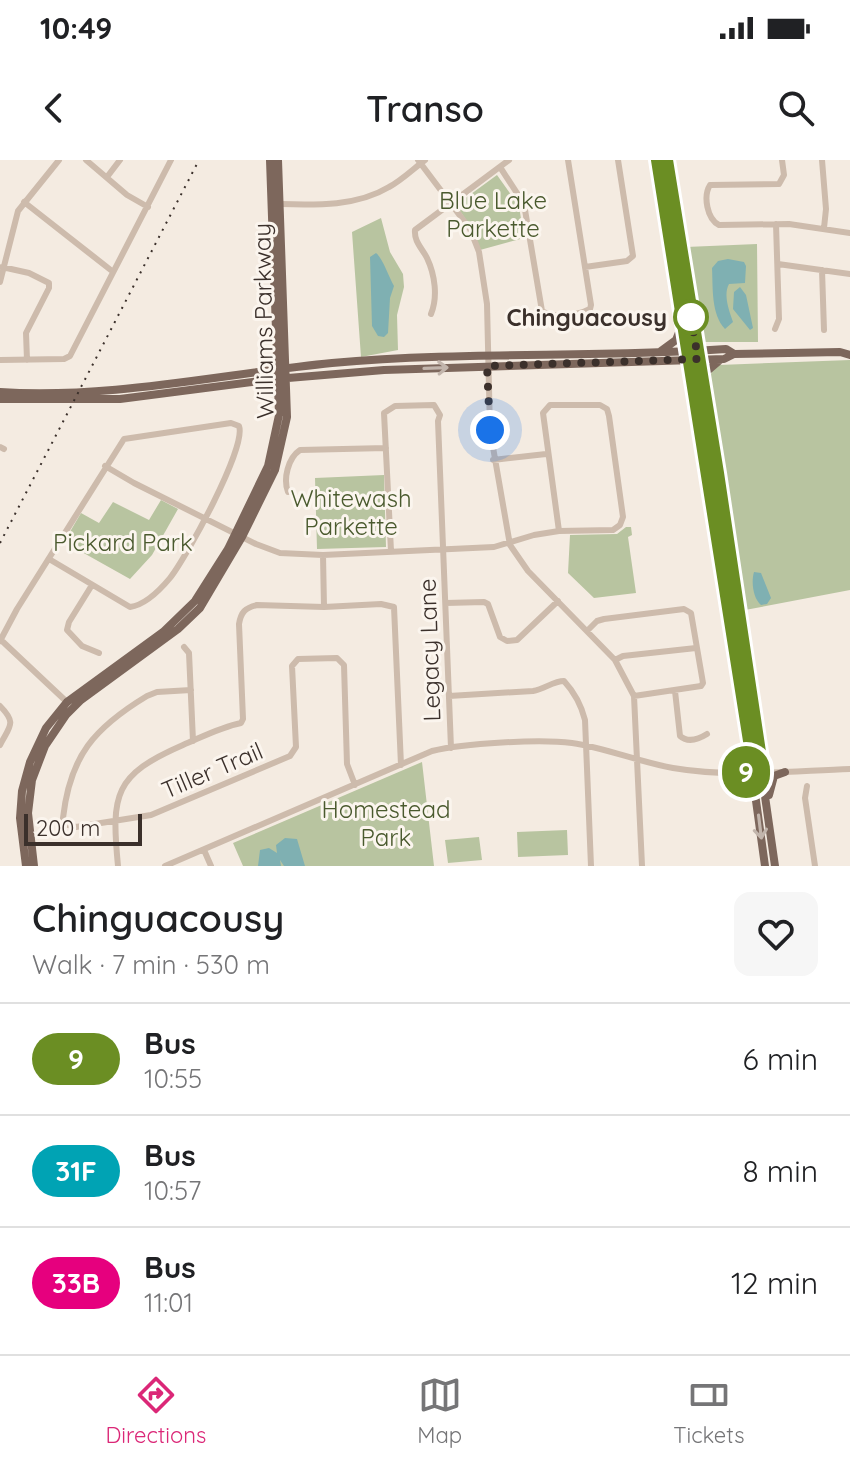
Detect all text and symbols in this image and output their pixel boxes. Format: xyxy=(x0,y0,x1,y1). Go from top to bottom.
text: 10:49 xyxy=(40,9,112,47)
icon: back xyxy=(32,86,76,130)
text: Transo xyxy=(366,86,484,131)
icon: search xyxy=(774,86,818,130)
park label: Blue Lake Parkette xyxy=(439,185,547,243)
street label: Williams Parkway xyxy=(246,223,280,419)
marker: Chinguacousy xyxy=(674,300,708,334)
place label: Chinguacousy xyxy=(506,302,667,332)
one-way arrow xyxy=(422,361,449,376)
your location xyxy=(470,410,510,450)
park label: Whitewash Parkette xyxy=(290,483,412,541)
park label: Pickard Park xyxy=(53,527,193,557)
street label: Legacy Lane xyxy=(412,578,446,722)
street label: Tiller Trail xyxy=(157,735,267,805)
line badge: 9 xyxy=(720,746,772,798)
text: 9 xyxy=(738,754,754,789)
park label: Homestead Park xyxy=(321,794,451,852)
scale bar xyxy=(24,810,142,846)
text: 200 m xyxy=(36,814,100,842)
one-way arrow xyxy=(753,814,768,839)
button: heart xyxy=(734,892,818,976)
text: Chinguacousy xyxy=(32,894,284,942)
text: Walk · 7 min · 530 m xyxy=(32,948,270,981)
text: Bus xyxy=(144,1024,196,1062)
text: 6 min xyxy=(743,1040,818,1078)
text: 9 xyxy=(68,1041,84,1076)
text: 10:55 xyxy=(144,1062,202,1095)
text: Bus xyxy=(144,1136,196,1174)
text: 8 min xyxy=(742,1152,818,1190)
text: 31F xyxy=(55,1153,97,1188)
text: 10:57 xyxy=(144,1174,201,1207)
text: Bus xyxy=(144,1248,196,1286)
text: 12 min xyxy=(731,1264,818,1302)
text: 33B xyxy=(52,1265,100,1300)
text: 11:01 xyxy=(144,1286,193,1319)
tab: Directions xyxy=(105,1373,206,1449)
tab: Map xyxy=(417,1373,462,1449)
tab: Tickets xyxy=(673,1373,744,1449)

